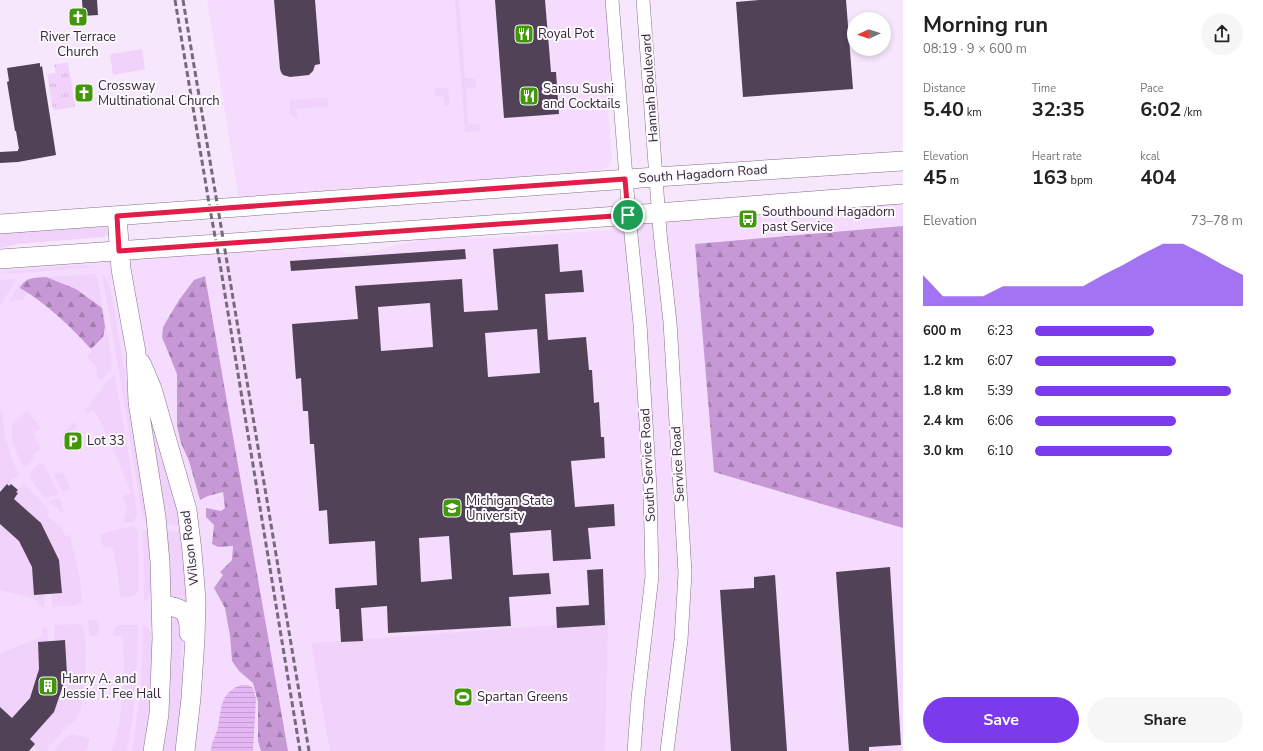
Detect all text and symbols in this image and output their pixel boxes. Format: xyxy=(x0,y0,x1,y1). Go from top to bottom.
church icon: River Terrace Church xyxy=(67,6,89,28)
text: Morning run xyxy=(923,10,1048,40)
north arrow xyxy=(847,12,891,56)
map controls xyxy=(847,12,891,56)
button: share xyxy=(1201,13,1243,55)
restaurant icon: Royal Pot xyxy=(513,23,535,45)
place label: Royal Pot xyxy=(538,25,594,43)
place label: River Terrace Church xyxy=(40,28,116,61)
street label: Hannah Boulevard xyxy=(637,33,663,143)
text: 08:19 · 9 × 600 m xyxy=(923,40,1027,58)
place label: Crossway Multinational Church xyxy=(98,77,220,110)
place label: Sansu Sushi and Cocktails xyxy=(543,80,621,113)
text: Distance xyxy=(923,81,966,96)
text: Time xyxy=(1032,81,1056,96)
text: Pace xyxy=(1140,81,1164,96)
church icon: Crossway Multinational Church xyxy=(73,82,95,104)
restaurant icon: Sansu Sushi and Cocktails xyxy=(518,85,540,107)
text: 5.40 xyxy=(923,96,964,123)
text: 32:35 xyxy=(1032,96,1085,123)
text: 6:02 xyxy=(1140,96,1181,123)
text: km xyxy=(964,105,982,120)
text: /km xyxy=(1181,105,1202,120)
text: Elevation xyxy=(923,149,969,164)
text: Heart rate xyxy=(1032,149,1082,164)
text: kcal xyxy=(1140,149,1160,164)
street label: South Hagadorn Road xyxy=(638,161,768,187)
text: 45 xyxy=(923,164,947,191)
text: 163 xyxy=(1032,164,1068,191)
text: 404 xyxy=(1140,164,1176,191)
text: m xyxy=(947,173,959,188)
text: bpm xyxy=(1068,173,1093,188)
pin xyxy=(611,198,645,232)
place label: Southbound Hagadorn past Service xyxy=(762,203,895,236)
icon: arrive xyxy=(617,204,639,226)
bus stop icon: Southbound Hagadorn past Service xyxy=(737,208,759,230)
text: Elevation xyxy=(923,212,977,230)
text: 73–78 m xyxy=(1191,212,1243,230)
text: 600 m xyxy=(923,322,961,340)
text: 6:23 xyxy=(987,322,1013,340)
text: 1.2 km xyxy=(923,352,964,370)
text: 6:07 xyxy=(987,352,1013,370)
text: 1.8 km xyxy=(923,382,964,400)
text: 5:39 xyxy=(987,382,1013,400)
street label: South Service Road xyxy=(636,408,660,522)
text: 2.4 km xyxy=(923,412,964,430)
text: 6:06 xyxy=(987,412,1013,430)
street label: Service Road xyxy=(667,426,689,502)
parking icon: Lot 33 xyxy=(62,430,84,452)
place label: Lot 33 xyxy=(87,432,125,450)
text: 3.0 km xyxy=(923,442,964,460)
text: 6:10 xyxy=(987,442,1013,460)
place label: Michigan State University xyxy=(466,492,553,525)
school or university icon: Michigan State University xyxy=(441,497,463,519)
street label: Wilson Road xyxy=(176,509,204,587)
place label: Harry A. and Jessie T. Fee Hall xyxy=(61,670,161,703)
building icon: Harry A. and Jessie T. Fee Hall xyxy=(37,675,59,697)
sports icon: Spartan Greens xyxy=(452,686,474,708)
place label: Spartan Greens xyxy=(477,688,568,706)
button: Save xyxy=(923,697,1079,743)
button: Share xyxy=(1087,697,1243,743)

